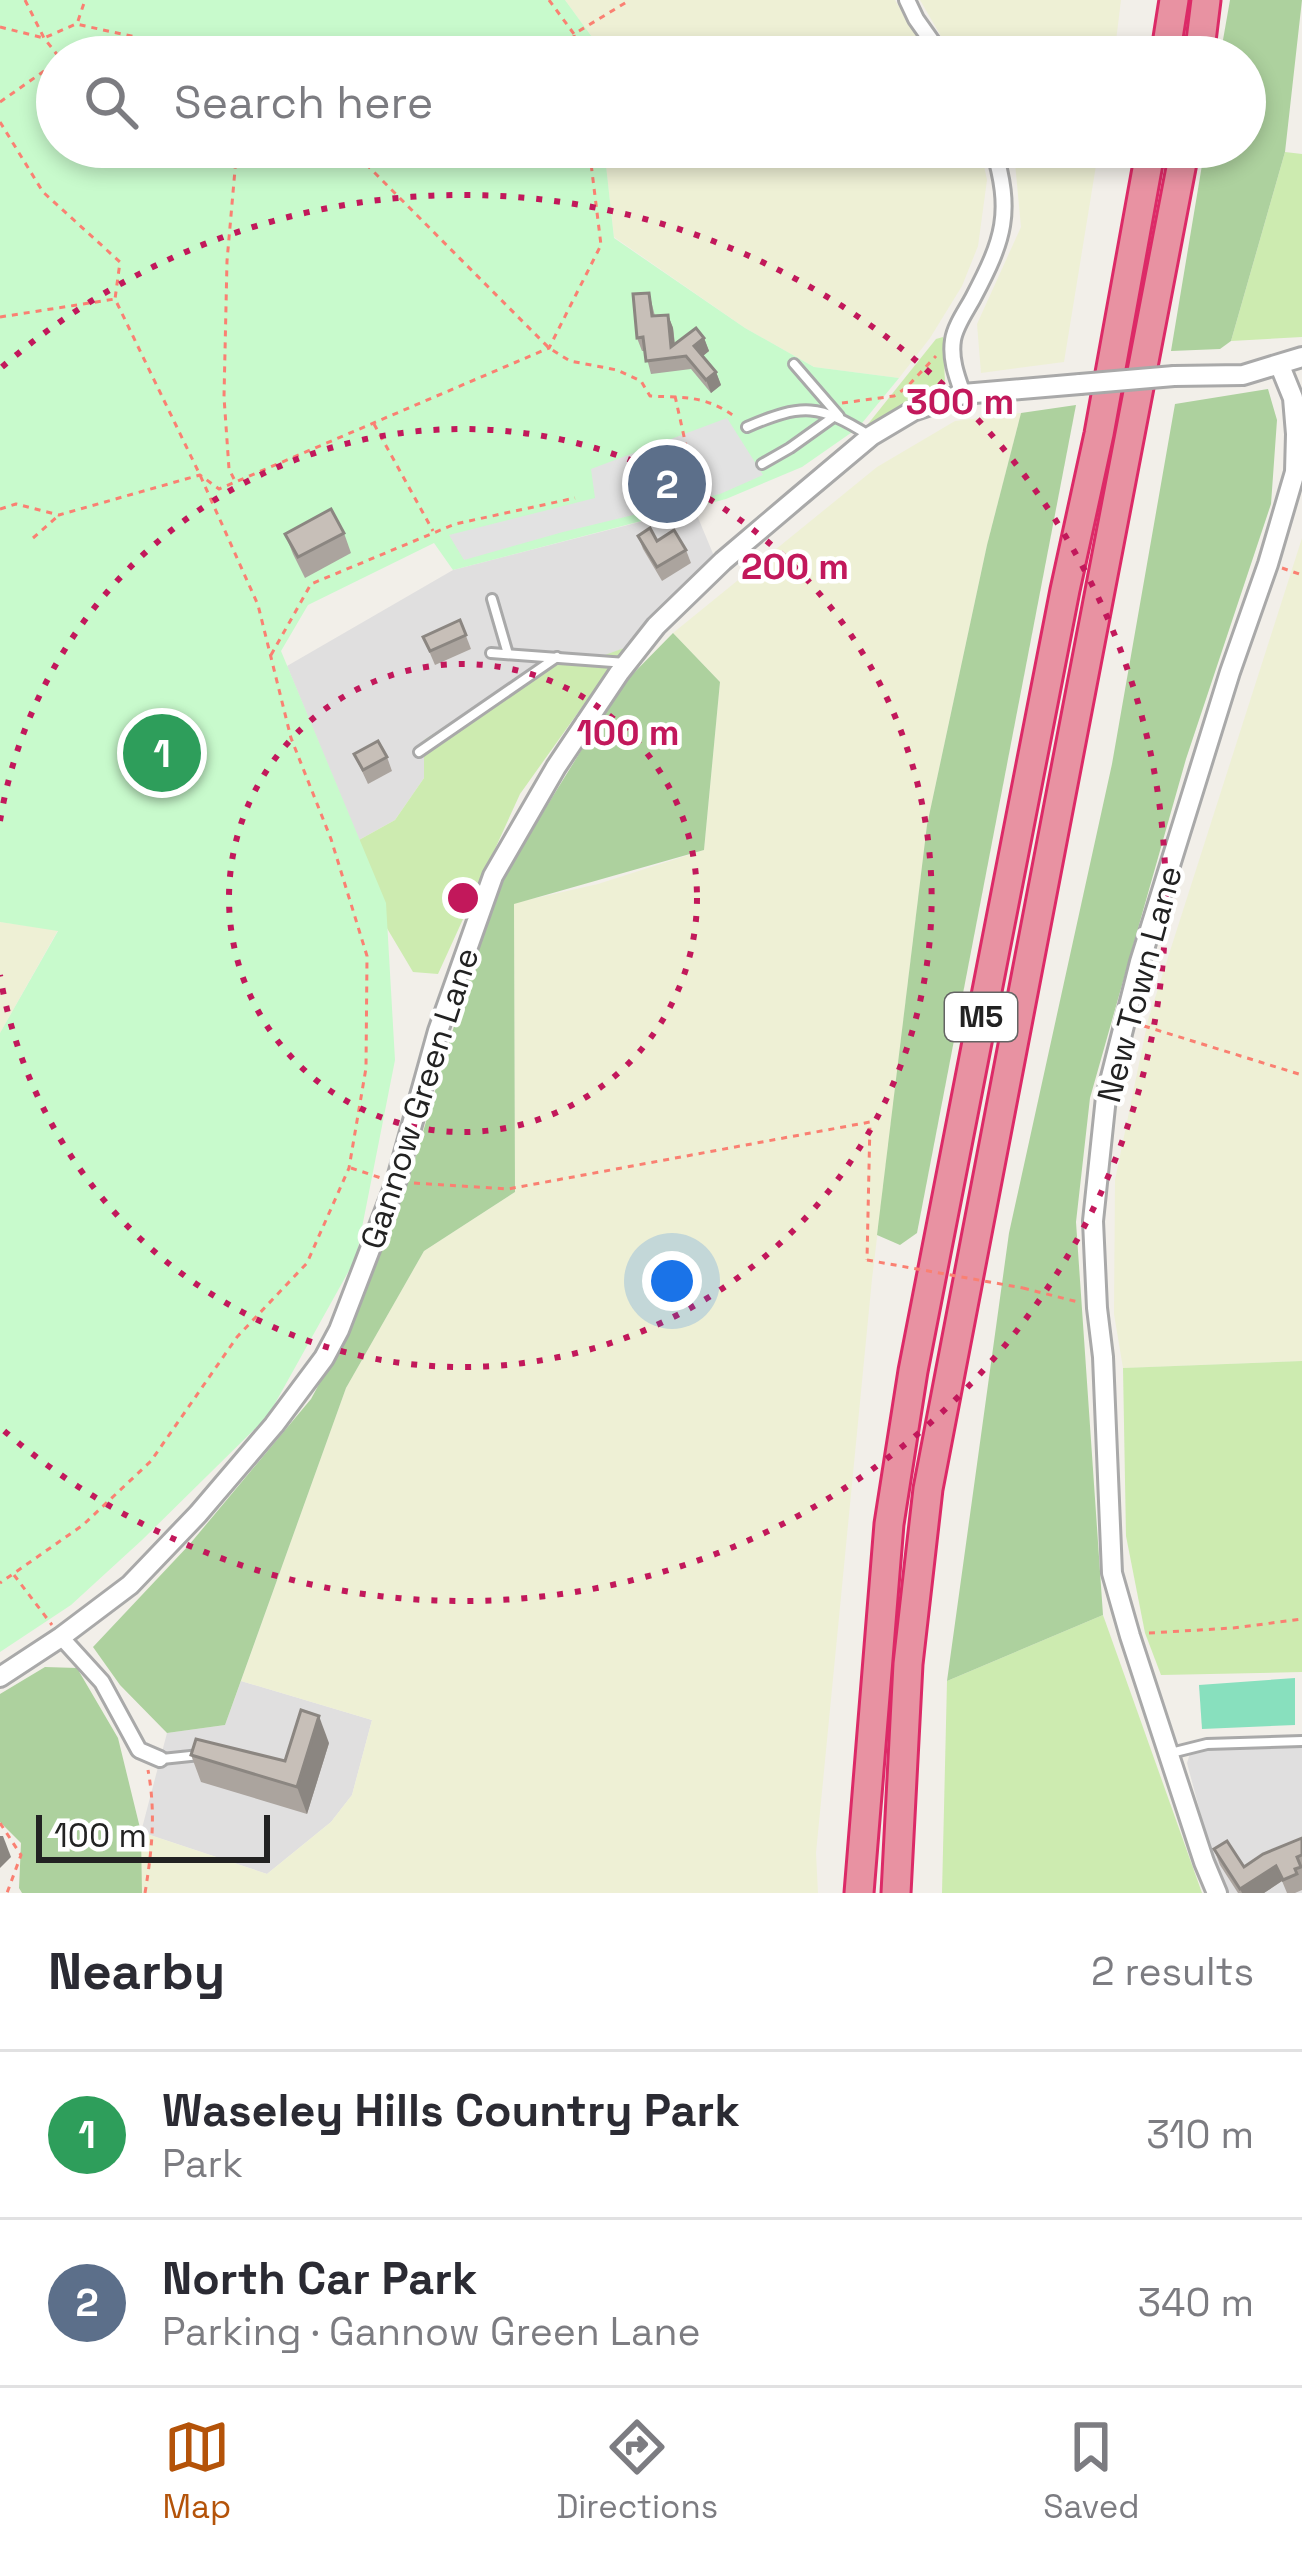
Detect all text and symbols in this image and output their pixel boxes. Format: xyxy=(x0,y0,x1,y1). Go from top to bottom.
search box xyxy=(36,36,1266,168)
icon: search xyxy=(78,69,144,135)
text: Search here xyxy=(174,74,433,131)
text: 300 m xyxy=(906,379,1014,425)
pin: 2 xyxy=(628,439,706,529)
text: 200 m xyxy=(741,544,849,590)
pin: 1 xyxy=(123,708,201,798)
text: 100 m xyxy=(577,710,679,756)
street label: New Town Lane xyxy=(1088,861,1192,1107)
centre of rings xyxy=(442,877,484,919)
street label: Gannow Green Lane xyxy=(351,942,488,1254)
road number: M5 xyxy=(945,993,1017,1041)
your location xyxy=(642,1251,702,1311)
scale bar xyxy=(36,1809,270,1862)
text: 100 m xyxy=(54,1815,147,1857)
text: Nearby xyxy=(48,1939,225,2004)
text: 2 results xyxy=(1091,1947,1254,1996)
text: Waseley Hills Country Park xyxy=(162,2082,740,2139)
text: 1 xyxy=(78,2110,96,2159)
text: 310 m xyxy=(1146,2110,1254,2159)
text: Park xyxy=(162,2139,243,2188)
text: North Car Park xyxy=(162,2250,477,2307)
text: 2 xyxy=(75,2278,99,2327)
text: 340 m xyxy=(1138,2278,1254,2327)
text: Parking · Gannow Green Lane xyxy=(162,2307,700,2356)
tab: Map xyxy=(163,2414,231,2528)
tab: Directions xyxy=(556,2414,718,2528)
tab: Saved xyxy=(1043,2414,1139,2528)

